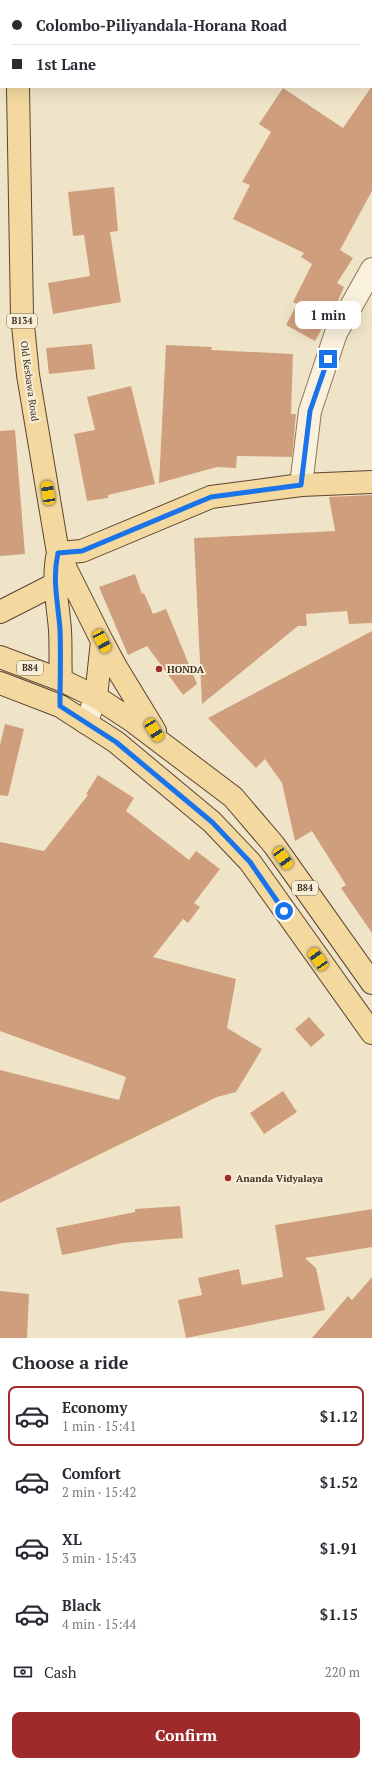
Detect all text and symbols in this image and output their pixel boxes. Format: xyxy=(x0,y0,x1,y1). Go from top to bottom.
text: Colombo-Piliyandala-Horana Road xyxy=(36,15,287,35)
text: 1st Lane xyxy=(36,54,96,74)
callout: 1 min xyxy=(295,301,361,329)
text: 1 min xyxy=(310,306,346,324)
road number: B134 xyxy=(7,314,37,328)
street label: Old Kesbawa Road xyxy=(17,340,42,423)
route end xyxy=(319,350,337,368)
car xyxy=(40,480,56,506)
car xyxy=(91,628,113,654)
road number: B84 xyxy=(17,661,43,675)
place label: HONDA xyxy=(167,663,205,676)
marker: HONDA xyxy=(154,664,164,674)
car xyxy=(143,717,165,743)
car xyxy=(271,845,295,871)
road number: B84 xyxy=(292,881,318,895)
route start xyxy=(275,902,293,920)
car xyxy=(306,946,330,972)
place label: Ananda Vidyalaya xyxy=(236,1172,324,1185)
marker: Ananda Vidyalaya xyxy=(223,1173,233,1183)
text: Choose a ride xyxy=(12,1350,128,1374)
text: Economy xyxy=(62,1397,127,1417)
icon: car xyxy=(14,1398,50,1434)
text: $1.12 xyxy=(320,1406,358,1426)
text: 1 min · 15:41 xyxy=(62,1417,136,1435)
text: Comfort xyxy=(62,1463,121,1483)
icon: car xyxy=(14,1464,50,1500)
text: $1.52 xyxy=(320,1472,358,1492)
text: 2 min · 15:42 xyxy=(62,1483,136,1501)
text: XL xyxy=(62,1529,82,1549)
icon: car xyxy=(14,1530,50,1566)
text: $1.91 xyxy=(320,1538,358,1558)
text: 3 min · 15:43 xyxy=(62,1549,136,1567)
text: Black xyxy=(62,1595,101,1615)
icon: car xyxy=(14,1596,50,1632)
text: $1.15 xyxy=(320,1604,358,1624)
text: 4 min · 15:44 xyxy=(62,1615,136,1633)
icon: cash xyxy=(12,1661,34,1683)
text: Cash xyxy=(44,1662,77,1682)
text: 220 m xyxy=(325,1663,360,1681)
button: Confirm xyxy=(12,1712,360,1758)

